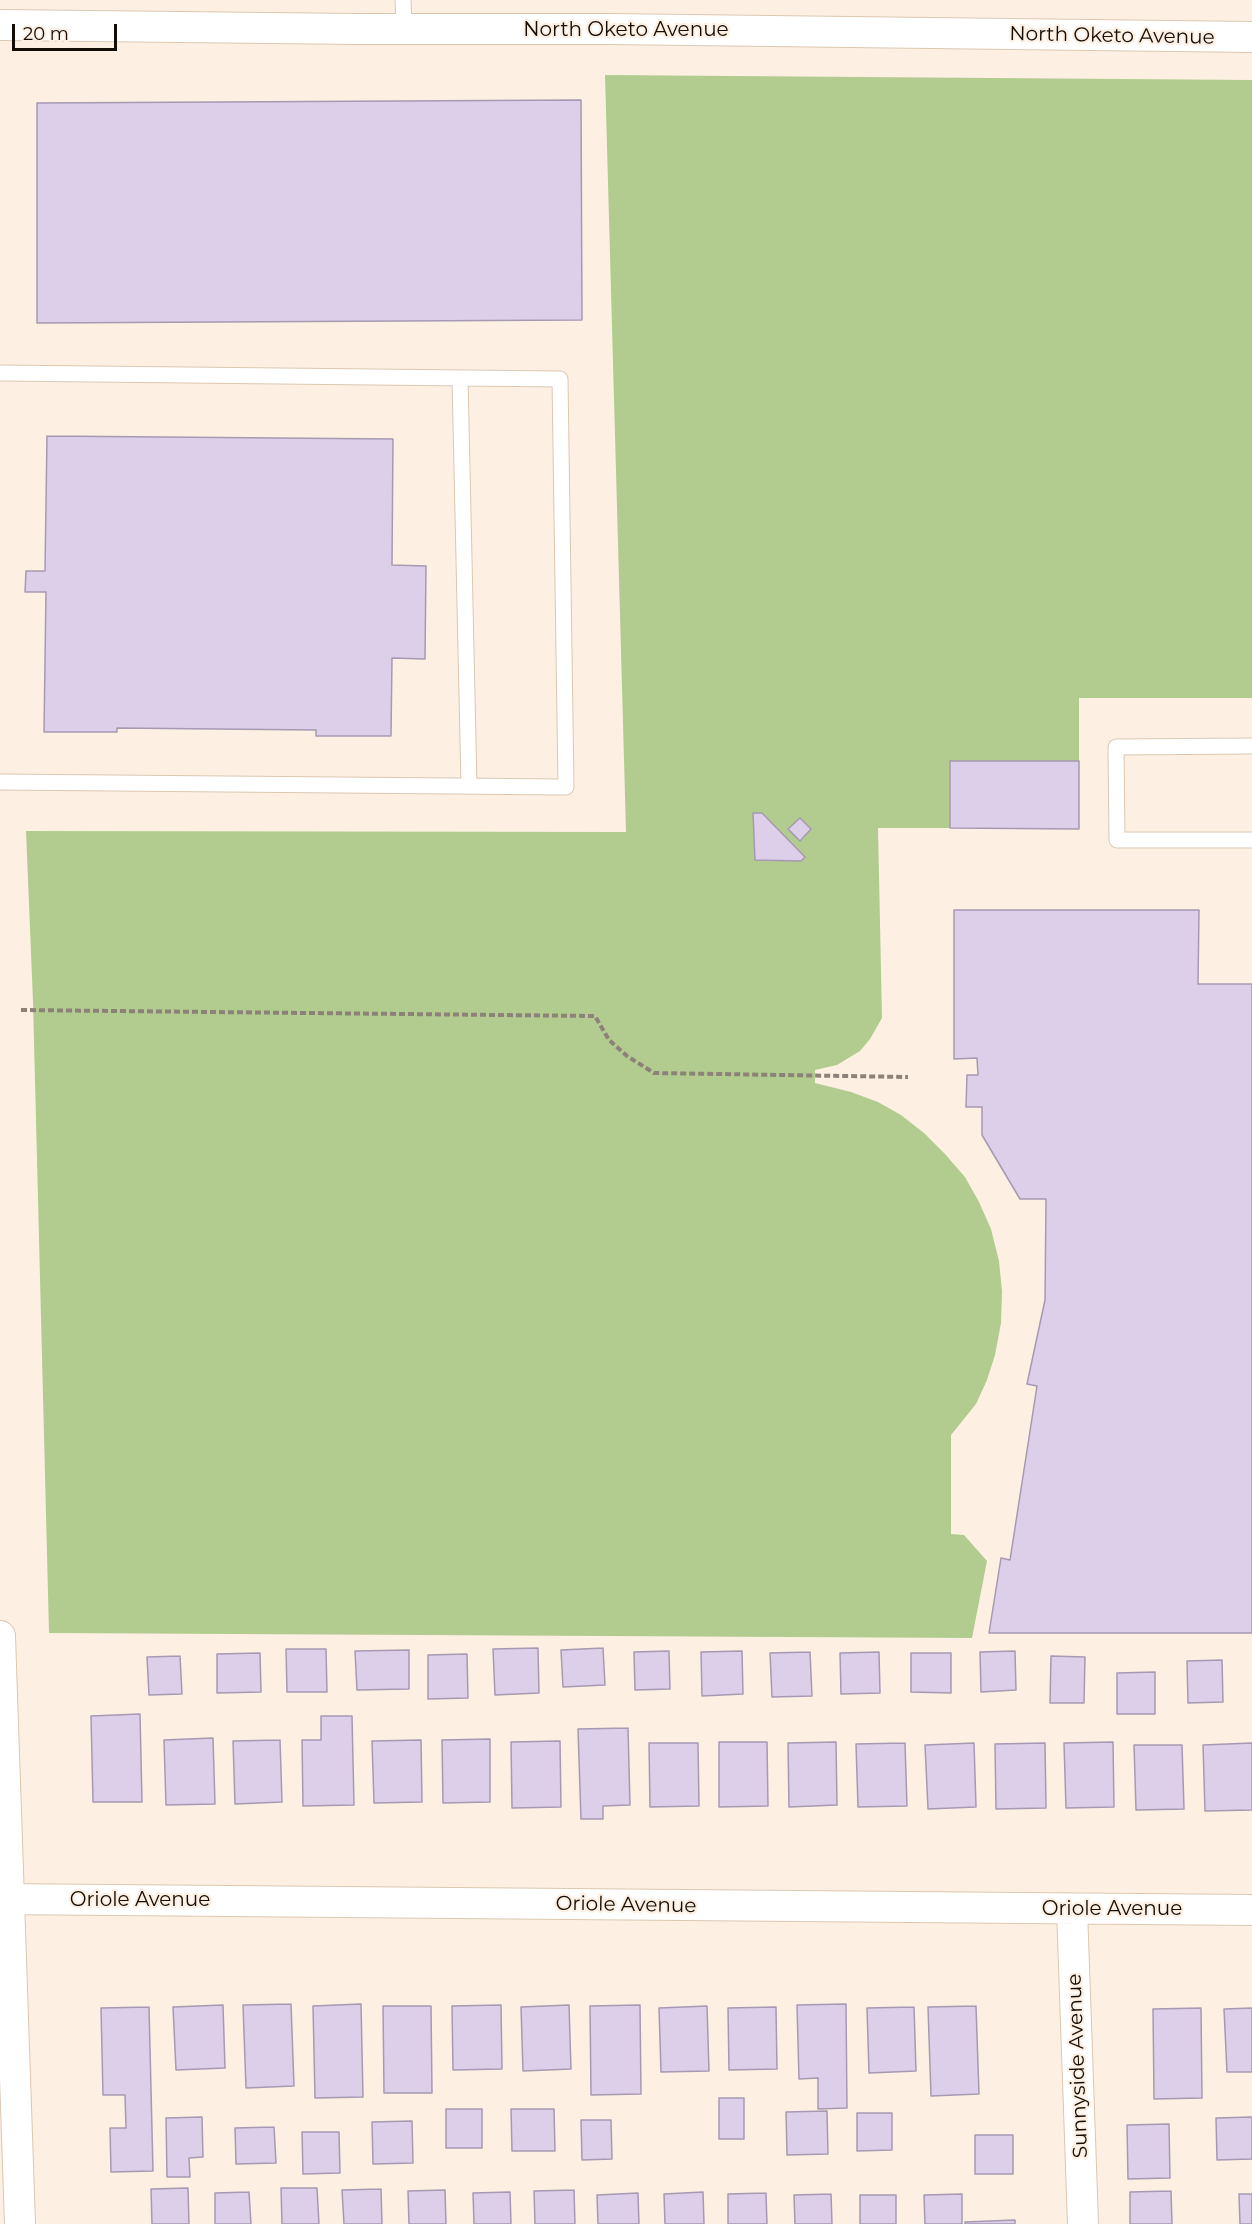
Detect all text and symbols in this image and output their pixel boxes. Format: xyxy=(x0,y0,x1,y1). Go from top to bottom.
scale bar xyxy=(15,12,120,50)
street label: North Oketo Avenue xyxy=(523,18,729,42)
street label: North Oketo Avenue xyxy=(1009,22,1215,50)
text: 20 m xyxy=(23,23,69,45)
street label: Oriole Avenue xyxy=(70,1888,210,1912)
street label: Oriole Avenue xyxy=(555,1892,697,1918)
street label: Oriole Avenue xyxy=(1042,1897,1182,1921)
street label: Sunnyside Avenue xyxy=(1063,1973,1093,2159)

